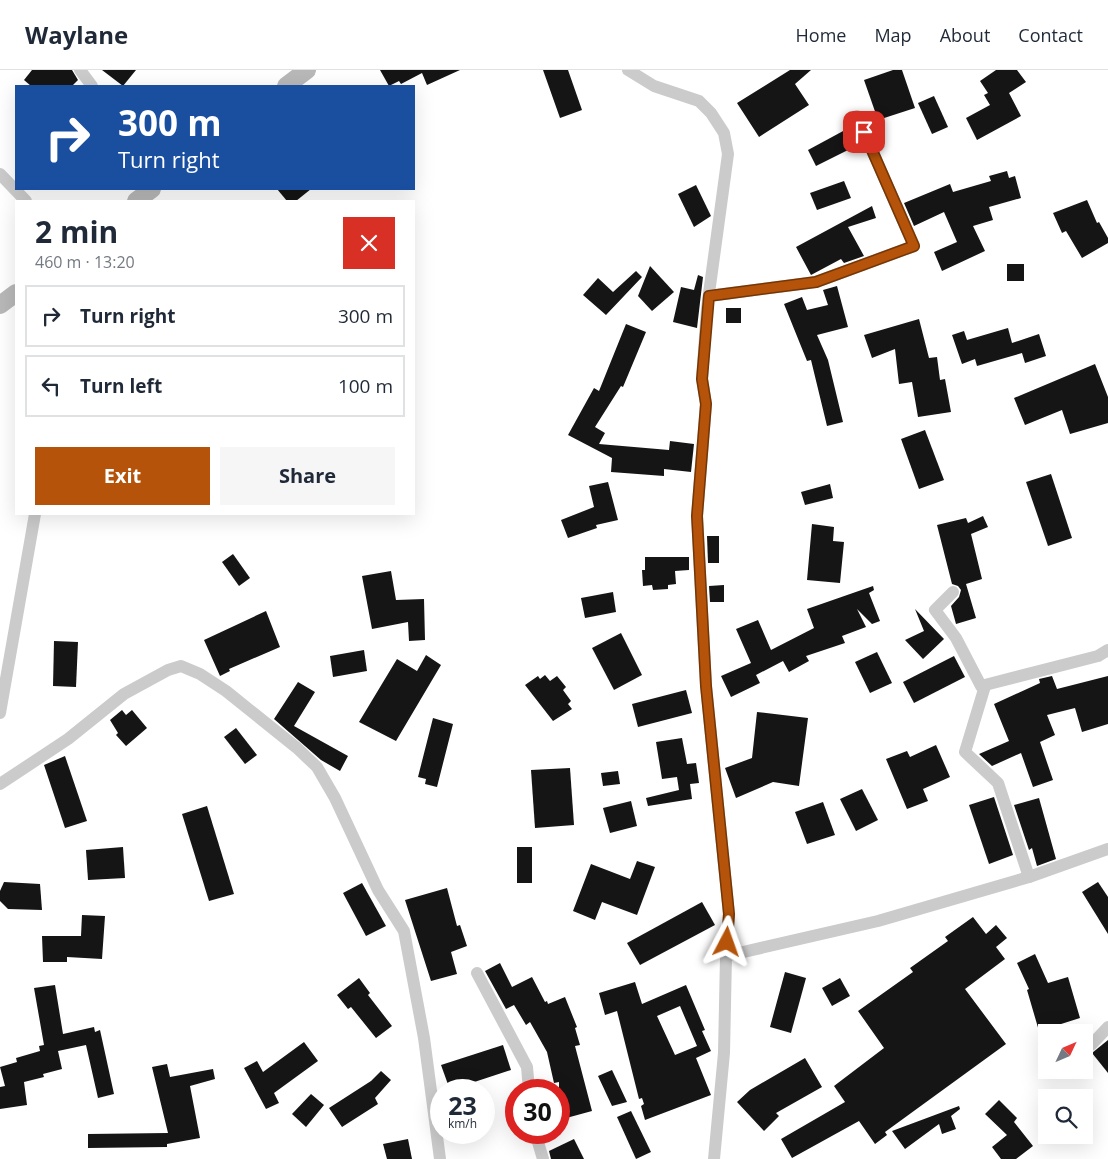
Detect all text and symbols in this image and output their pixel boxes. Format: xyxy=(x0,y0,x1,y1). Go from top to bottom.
text: Waylane xyxy=(25,18,128,51)
text: Home xyxy=(796,23,846,47)
text: Map xyxy=(874,23,912,47)
text: About xyxy=(940,23,990,47)
text: Contact xyxy=(1018,23,1083,47)
text: 300 m xyxy=(118,99,222,146)
icon: right xyxy=(35,105,100,170)
pin xyxy=(843,111,885,153)
icon: arrive xyxy=(850,118,878,146)
text: Turn right xyxy=(118,144,220,174)
text: 2 min xyxy=(35,211,118,252)
button: close xyxy=(343,217,395,269)
text: 460 m · 13:20 xyxy=(35,251,135,273)
icon: right xyxy=(37,302,65,330)
text: Turn right xyxy=(80,303,175,329)
text: 300 m xyxy=(338,303,393,329)
icon: left xyxy=(37,372,65,400)
text: Turn left xyxy=(80,373,162,399)
text: 100 m xyxy=(338,373,393,399)
button: Exit xyxy=(35,447,210,505)
button: Share xyxy=(220,447,395,505)
position arrow xyxy=(700,915,752,967)
north arrow xyxy=(1038,1024,1092,1079)
map controls xyxy=(1038,1024,1093,1144)
speed limit sign: 30 xyxy=(505,1079,570,1144)
text: 23 xyxy=(448,1088,477,1122)
button: search xyxy=(1038,1089,1093,1144)
text: km/h xyxy=(448,1115,477,1132)

